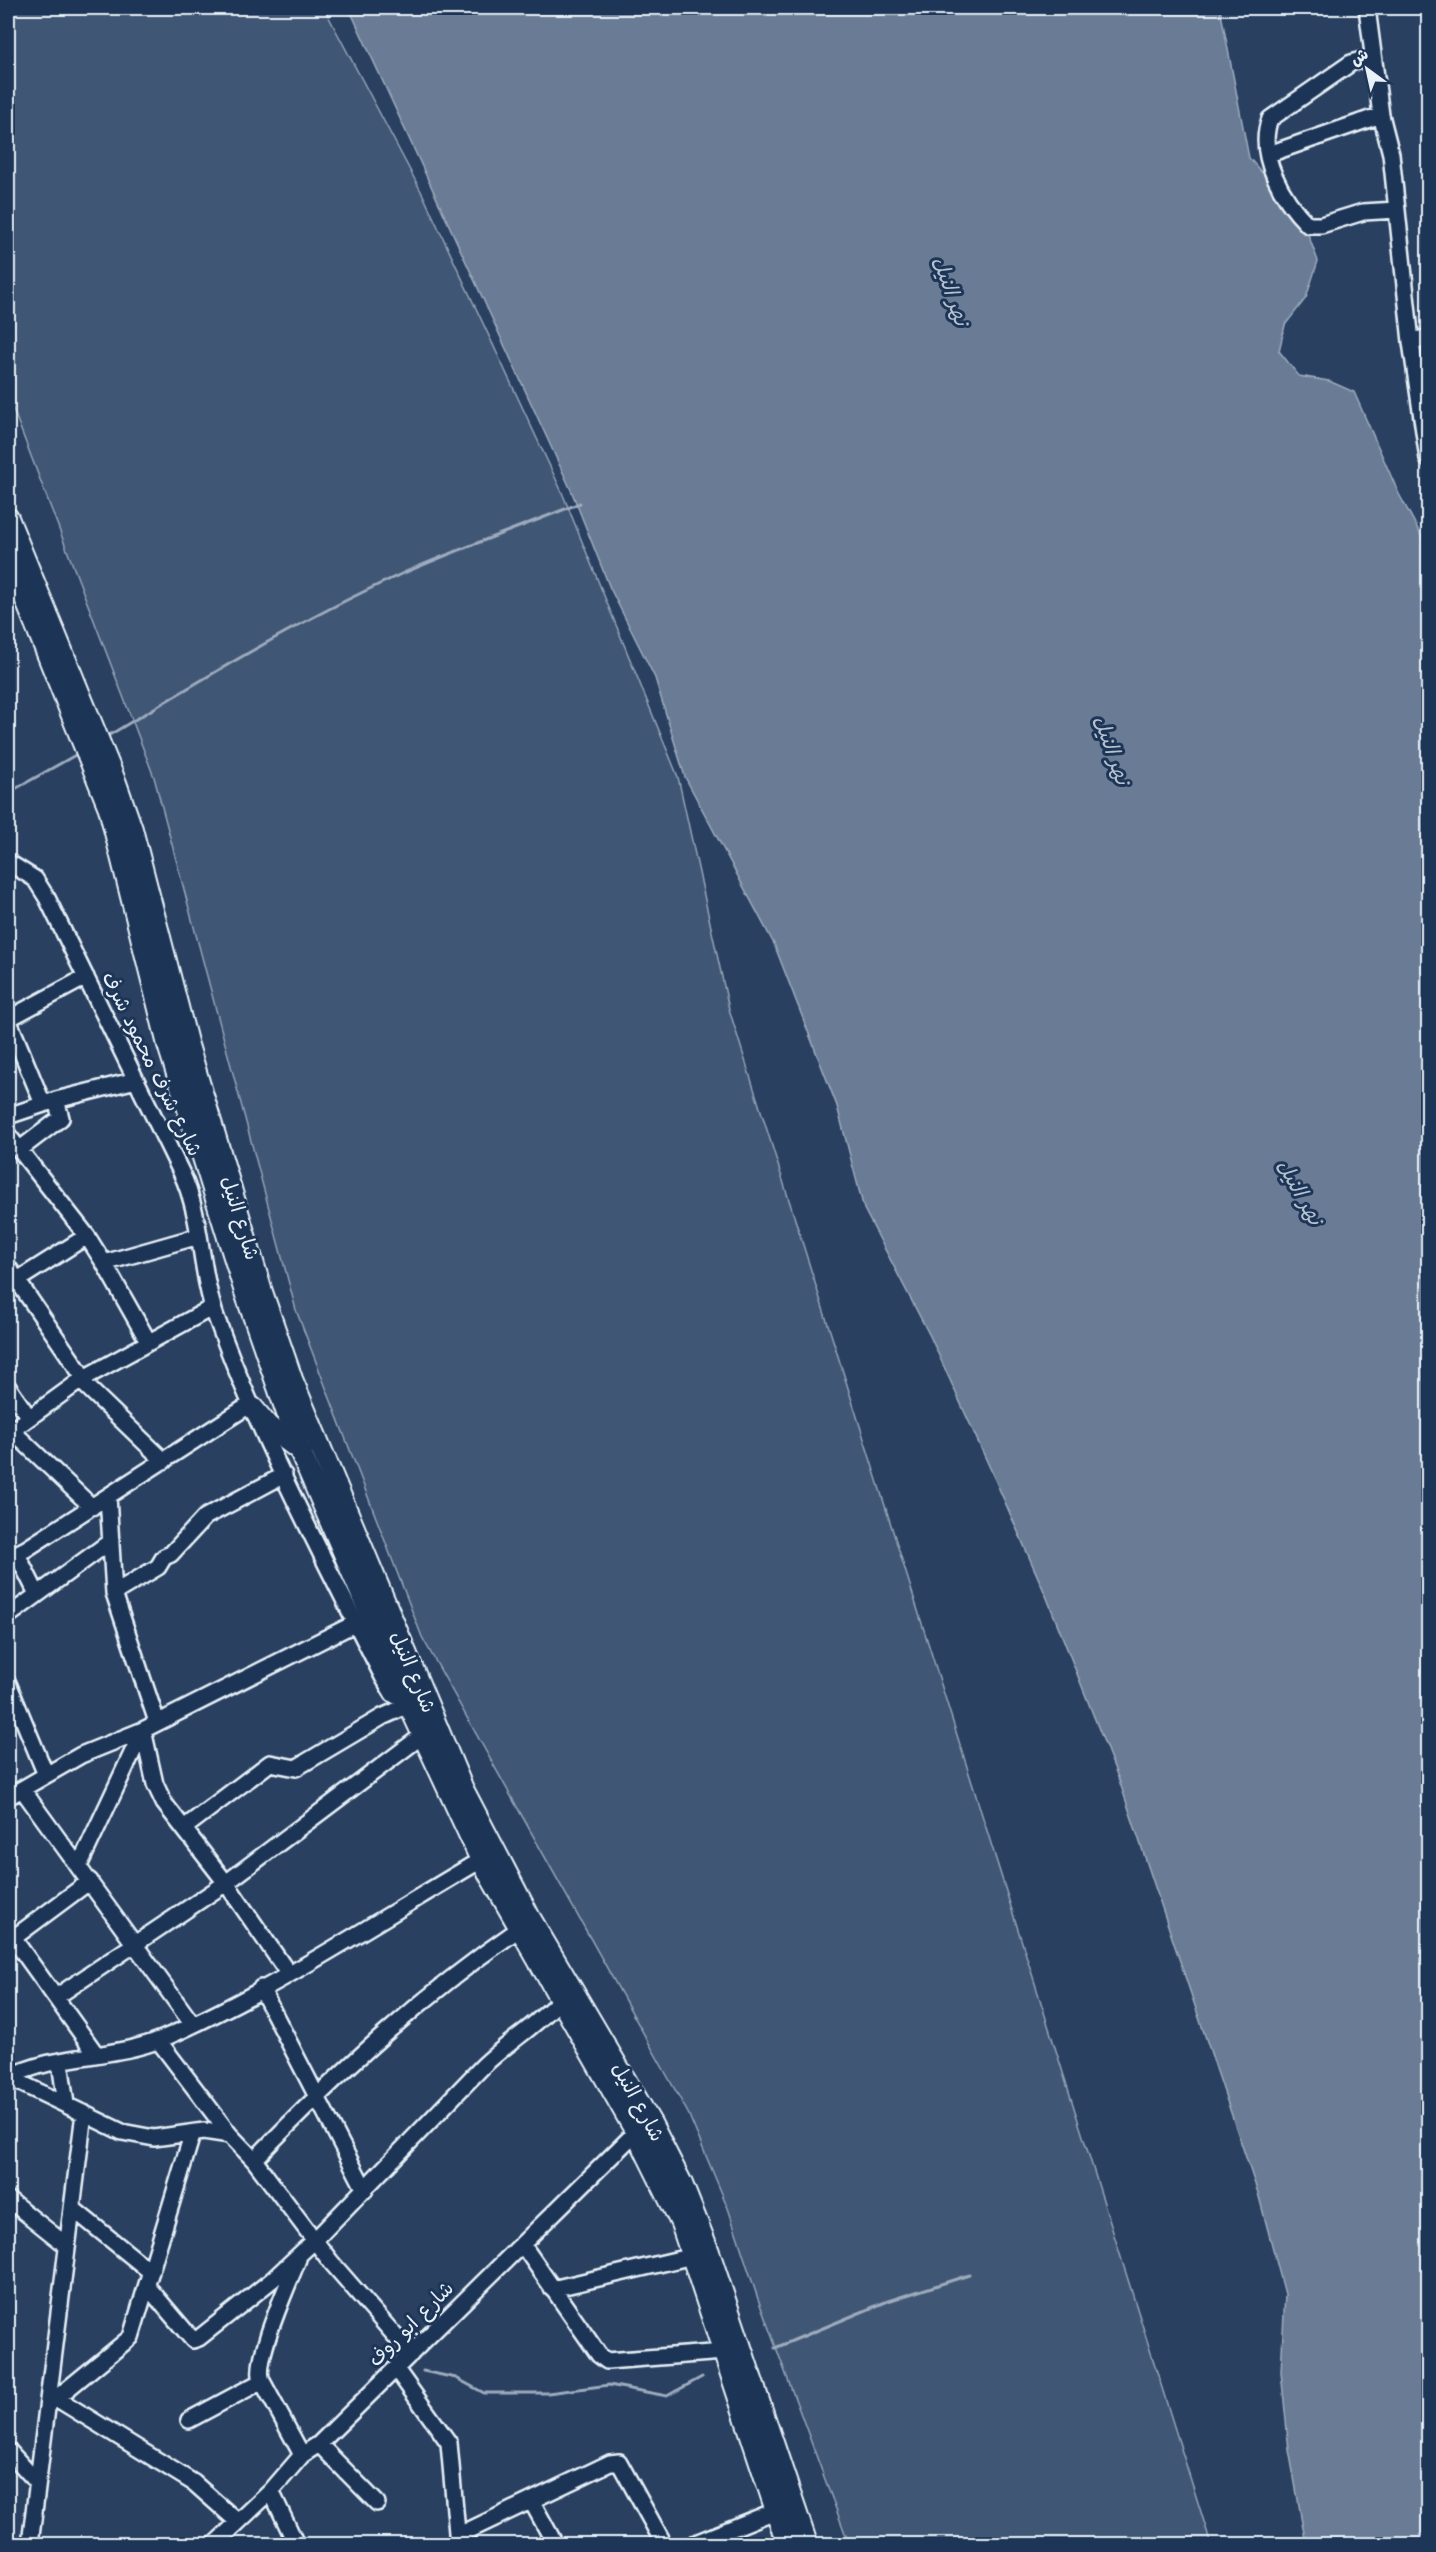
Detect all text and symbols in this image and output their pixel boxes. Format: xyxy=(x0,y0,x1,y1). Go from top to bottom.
north arrow xyxy=(1337,39,1397,99)
text: ش xyxy=(1347,45,1372,70)
water label: نهر النيل xyxy=(928,253,975,331)
water label: نهر النيل xyxy=(1089,712,1136,790)
street label: شارع شرف محمود شرف xyxy=(96,968,207,1161)
water label: نهر النيل xyxy=(1272,1155,1329,1231)
street label: شارع النيل xyxy=(214,1173,264,1263)
street label: شارع النيل xyxy=(384,1628,440,1717)
street label: شارع النيل xyxy=(605,2059,669,2146)
street label: شارع ابو روف xyxy=(364,2277,460,2373)

